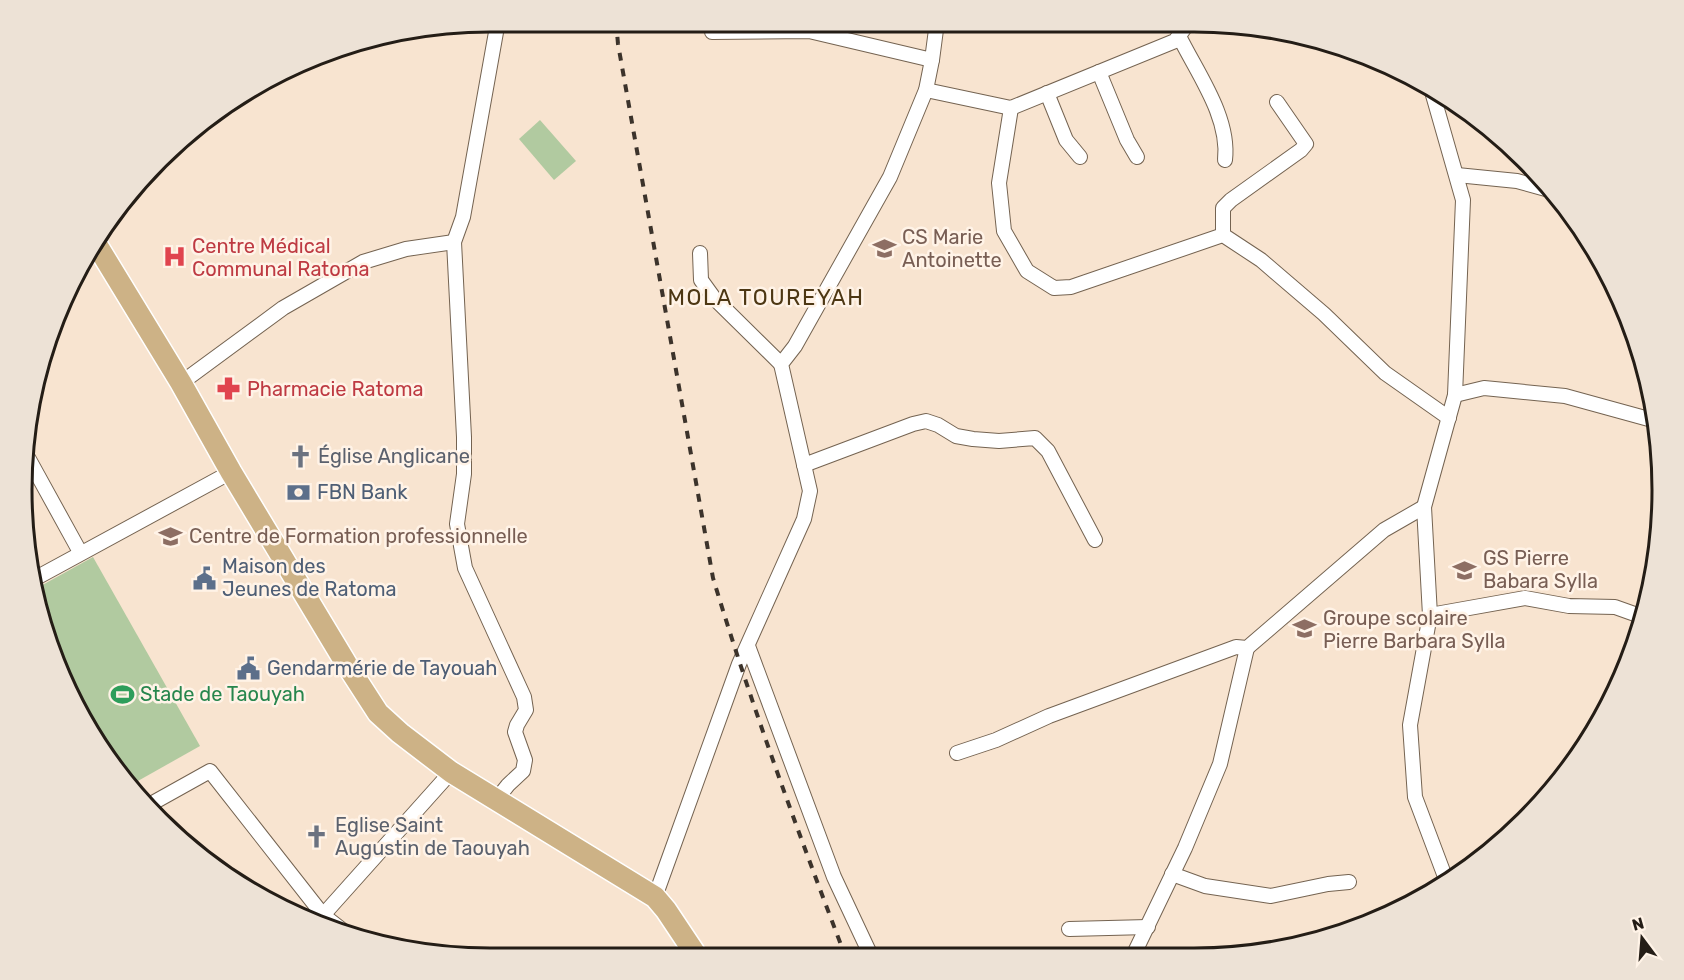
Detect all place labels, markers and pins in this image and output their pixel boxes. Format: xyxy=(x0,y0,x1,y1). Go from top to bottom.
place label: CS Marie Antoinette xyxy=(902,225,1002,272)
place label: Centre Médical Communal Ratoma xyxy=(192,234,369,281)
school or university icon: CS Marie Antoinette xyxy=(871,235,897,261)
hospital icon: Centre Médical Communal Ratoma xyxy=(161,244,187,270)
pharmacy icon: Pharmacie Ratoma xyxy=(216,376,242,402)
place label: Pharmacie Ratoma xyxy=(247,377,424,401)
church icon: Église Anglicane xyxy=(287,443,313,469)
place label: Église Anglicane xyxy=(318,444,470,468)
bank icon: FBN Bank xyxy=(286,479,312,505)
place label: FBN Bank xyxy=(317,480,408,504)
school or university icon: Centre de Formation professionnelle xyxy=(158,523,184,549)
place label: Centre de Formation professionnelle xyxy=(189,524,528,548)
place label: GS Pierre Babara Sylla xyxy=(1483,546,1598,593)
place label: Maison des Jeunes de Ratoma xyxy=(222,554,397,601)
school or university icon: GS Pierre Babara Sylla xyxy=(1452,557,1478,583)
public building icon: Maison des Jeunes de Ratoma xyxy=(191,565,217,591)
place label: Groupe scolaire Pierre Barbara Sylla xyxy=(1323,606,1506,653)
school or university icon: Groupe scolaire Pierre Barbara Sylla xyxy=(1292,616,1318,642)
public building icon: Gendarmérie de Tayouah xyxy=(236,655,262,681)
place label: Gendarmérie de Tayouah xyxy=(267,656,497,680)
sports icon: Stade de Taouyah xyxy=(109,681,135,707)
place label: Stade de Taouyah xyxy=(140,682,305,706)
place label: Eglise Saint Augustin de Taouyah xyxy=(335,813,530,860)
church icon: Eglise Saint Augustin de Taouyah xyxy=(304,823,330,849)

